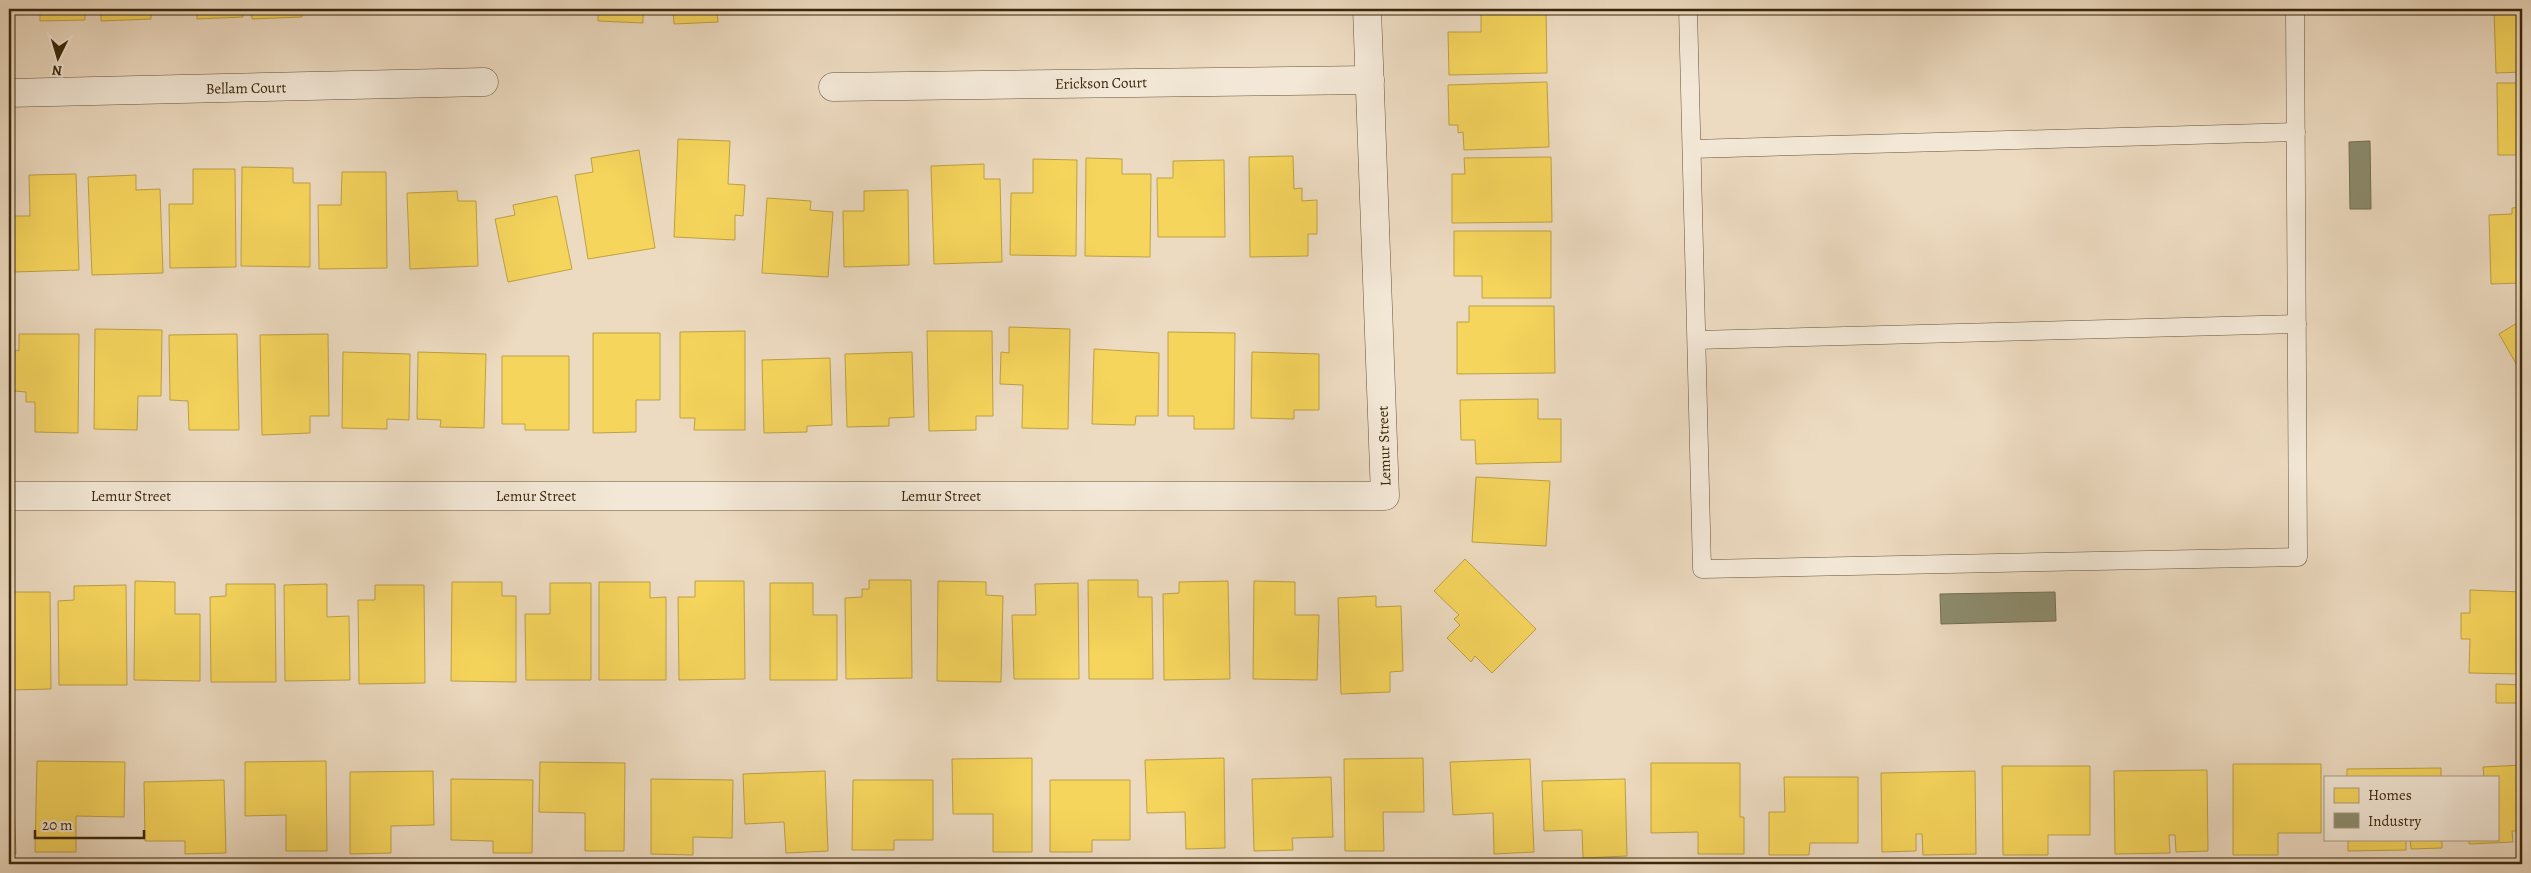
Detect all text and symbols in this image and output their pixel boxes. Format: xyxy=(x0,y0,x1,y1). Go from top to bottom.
north arrow xyxy=(32,32,82,82)
text: N xyxy=(51,61,63,80)
street label: Erickson Court xyxy=(1055,72,1147,94)
street label: Bellam Court xyxy=(206,77,287,99)
street label: Lemur Street xyxy=(1373,405,1395,487)
street label: Lemur Street xyxy=(91,486,171,506)
street label: Lemur Street xyxy=(496,486,576,506)
street label: Lemur Street xyxy=(901,486,981,506)
legend xyxy=(2324,776,2498,840)
text: Homes xyxy=(2368,785,2412,805)
scale bar xyxy=(35,808,144,840)
text: Industry xyxy=(2368,811,2422,831)
text: 20 m xyxy=(42,815,73,835)

